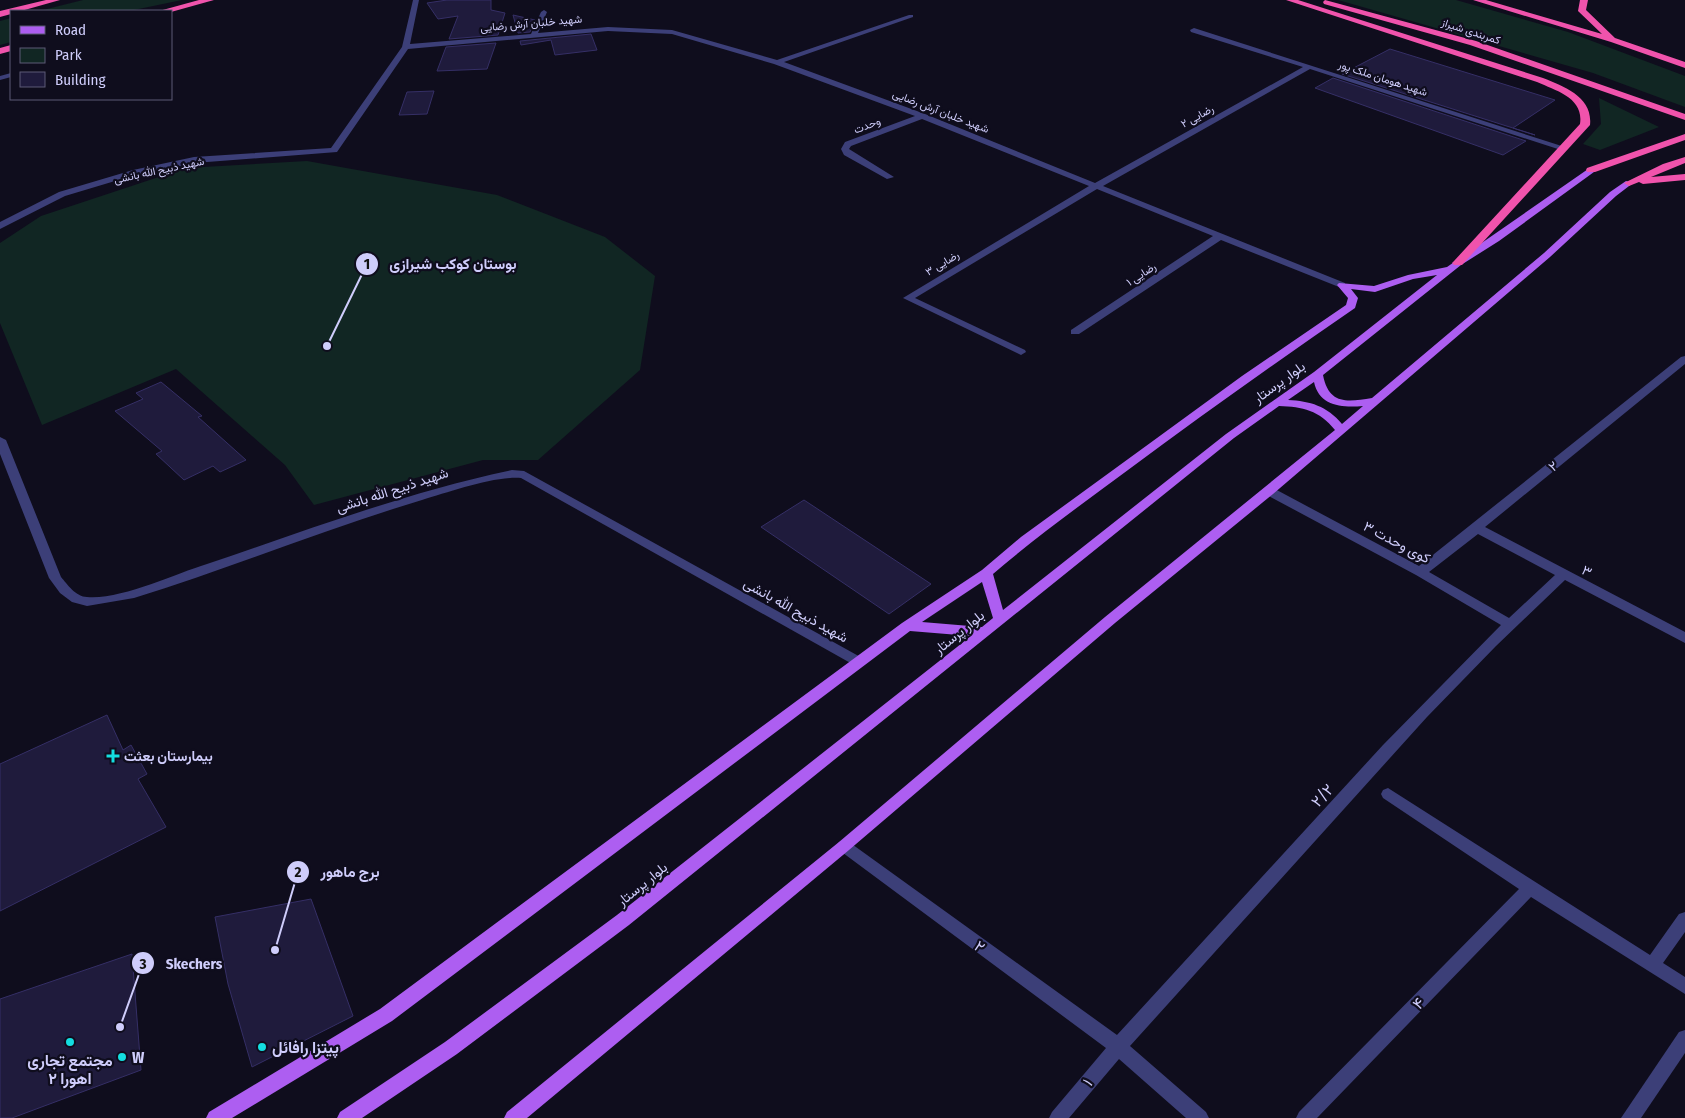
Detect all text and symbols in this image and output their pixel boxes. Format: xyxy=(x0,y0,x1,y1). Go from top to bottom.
legend xyxy=(10,10,172,100)
street label: شهید خلبان آرش رضایی xyxy=(480,13,583,34)
street label: کمربندی شیراز xyxy=(1439,16,1502,47)
text: Road xyxy=(55,21,86,39)
text: Park xyxy=(55,46,82,64)
street label: شهید هومان ملک پور xyxy=(1335,58,1429,100)
text: Building xyxy=(55,71,106,89)
street label: شهید خلبان آرش رضایی xyxy=(891,87,991,136)
street label: رضایی ۲ xyxy=(1179,102,1216,131)
street label: وحدت xyxy=(852,114,883,137)
street label: شهید ذبیح الله بانشی xyxy=(113,155,206,187)
street label: رضایی ۳ xyxy=(923,248,962,279)
callout: بوستان کوکب شیرازی xyxy=(355,249,527,279)
text: 1 xyxy=(364,255,370,273)
text: بوستان کوکب شیرازی xyxy=(389,255,517,273)
street label: رضایی ۱ xyxy=(1124,260,1159,289)
street label: بلوار پرستار xyxy=(1249,358,1309,408)
street label: ۲ xyxy=(1545,457,1562,475)
street label: شهید ذبیح الله بانشی xyxy=(334,464,451,519)
street label: کوی وحدت ۳ xyxy=(1360,518,1433,567)
street label: ۳ xyxy=(1579,562,1595,581)
street label: شهید ذبیح الله بانشی xyxy=(739,575,851,648)
street label: بلوار پرستار xyxy=(930,607,989,659)
place label: بیمارستان بعثت xyxy=(124,748,213,765)
marker: بیمارستان بعثت xyxy=(106,749,120,763)
street label: ۲/۲ xyxy=(1307,780,1338,811)
callout: برج ماهور xyxy=(286,857,390,887)
street label: بلوار پرستار xyxy=(613,859,672,911)
text: 2 xyxy=(294,863,302,881)
text: برج ماهور xyxy=(319,863,380,882)
street label: ۲ xyxy=(971,936,989,957)
callout: Skechers xyxy=(130,948,232,978)
text: 3 xyxy=(138,955,147,973)
text: Skechers xyxy=(166,955,223,973)
street label: ۴ xyxy=(1408,993,1428,1013)
marker: مجتمع تجاری اهورا ۲ xyxy=(64,1036,76,1048)
place label: پیتزا رافائل xyxy=(272,1038,339,1059)
marker: پیتزا رافائل xyxy=(256,1041,268,1053)
place label: W xyxy=(132,1048,145,1067)
place label: مجتمع تجاری اهورا ۲ xyxy=(27,1051,113,1089)
marker: W xyxy=(116,1051,128,1063)
street label: ۱ xyxy=(1079,1075,1096,1090)

